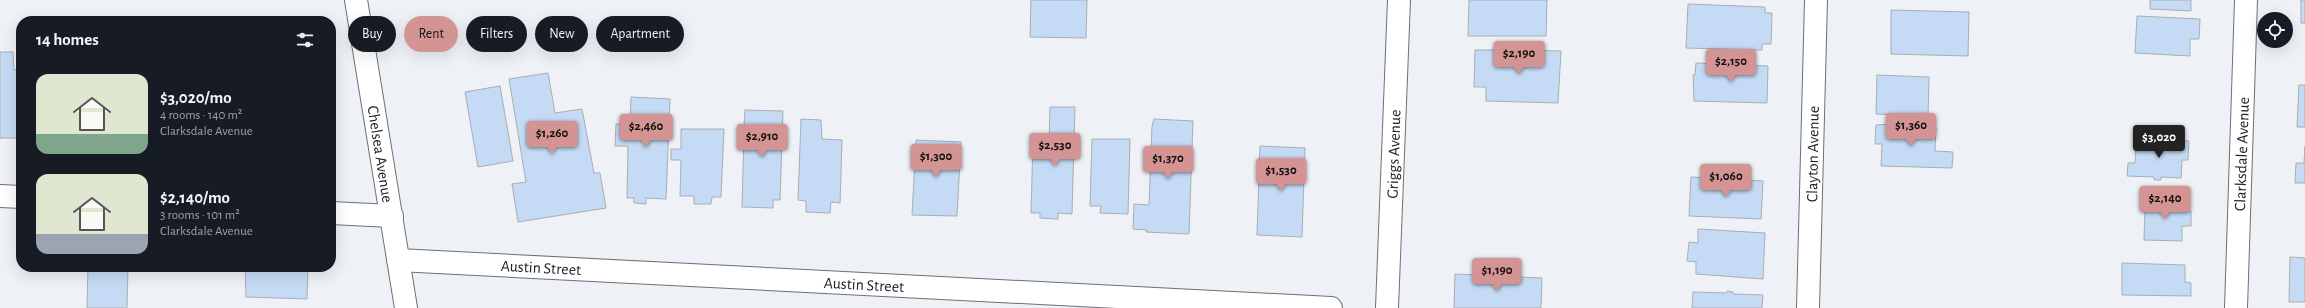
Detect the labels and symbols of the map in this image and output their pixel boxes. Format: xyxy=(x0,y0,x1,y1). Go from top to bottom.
pin: $2,190 xyxy=(1486,41,1552,75)
pin: $2,150 xyxy=(1698,49,1764,83)
street label: Clarksdale Avenue xyxy=(2232,97,2252,211)
street label: Chelsea Avenue xyxy=(364,105,396,204)
street label: Clayton Avenue xyxy=(1804,106,1823,202)
street label: Griggs Avenue xyxy=(1384,109,1404,199)
pin: $1,360 xyxy=(1878,113,1944,147)
pin: $2,460 xyxy=(613,114,679,148)
pin: $1,260 xyxy=(519,121,585,155)
pin: $2,910 xyxy=(729,124,795,158)
pin: $3,020 xyxy=(2126,125,2192,159)
pin: $2,530 xyxy=(1022,133,1088,167)
pin: $1,300 xyxy=(903,144,969,178)
pin: $1,370 xyxy=(1135,146,1201,180)
pin: $1,530 xyxy=(1248,158,1314,192)
pin: $1,060 xyxy=(1693,164,1759,198)
pin: $2,140 xyxy=(2132,186,2198,220)
street label: Austin Street xyxy=(500,258,582,278)
pin: $1,190 xyxy=(1464,258,1530,292)
street label: Austin Street xyxy=(823,275,905,295)

